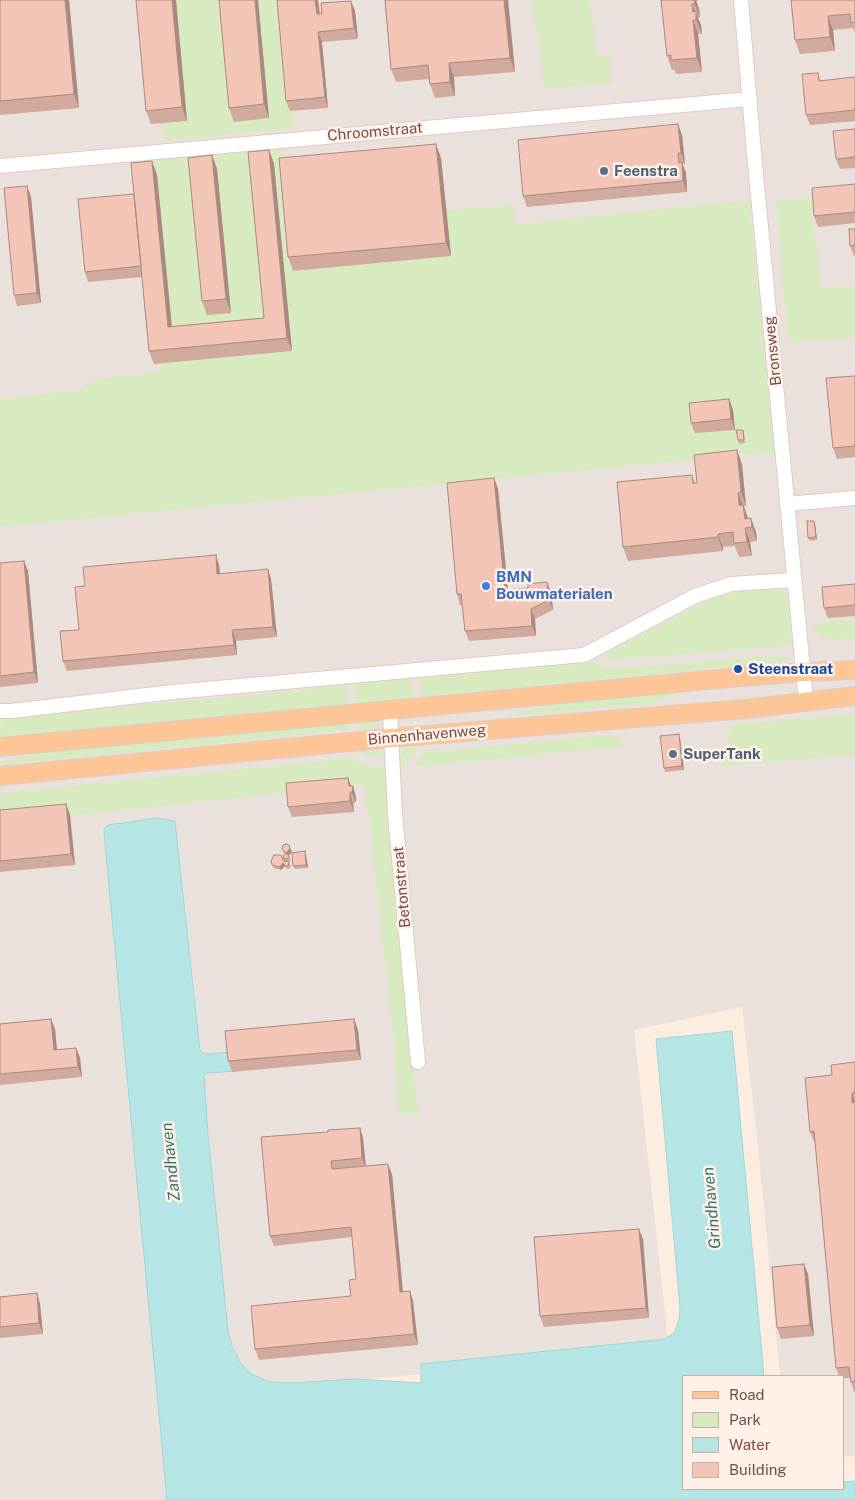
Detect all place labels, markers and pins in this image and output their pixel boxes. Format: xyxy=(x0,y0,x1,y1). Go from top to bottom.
place label: Feenstra xyxy=(614,162,678,180)
marker: Feenstra xyxy=(598,165,610,177)
place label: BMN Bouwmaterialen xyxy=(496,568,613,603)
marker: BMN Bouwmaterialen xyxy=(480,580,492,592)
place label: Steenstraat xyxy=(748,660,833,678)
marker: Steenstraat xyxy=(732,663,744,675)
place label: SuperTank xyxy=(683,745,761,763)
marker: SuperTank xyxy=(667,748,679,760)

